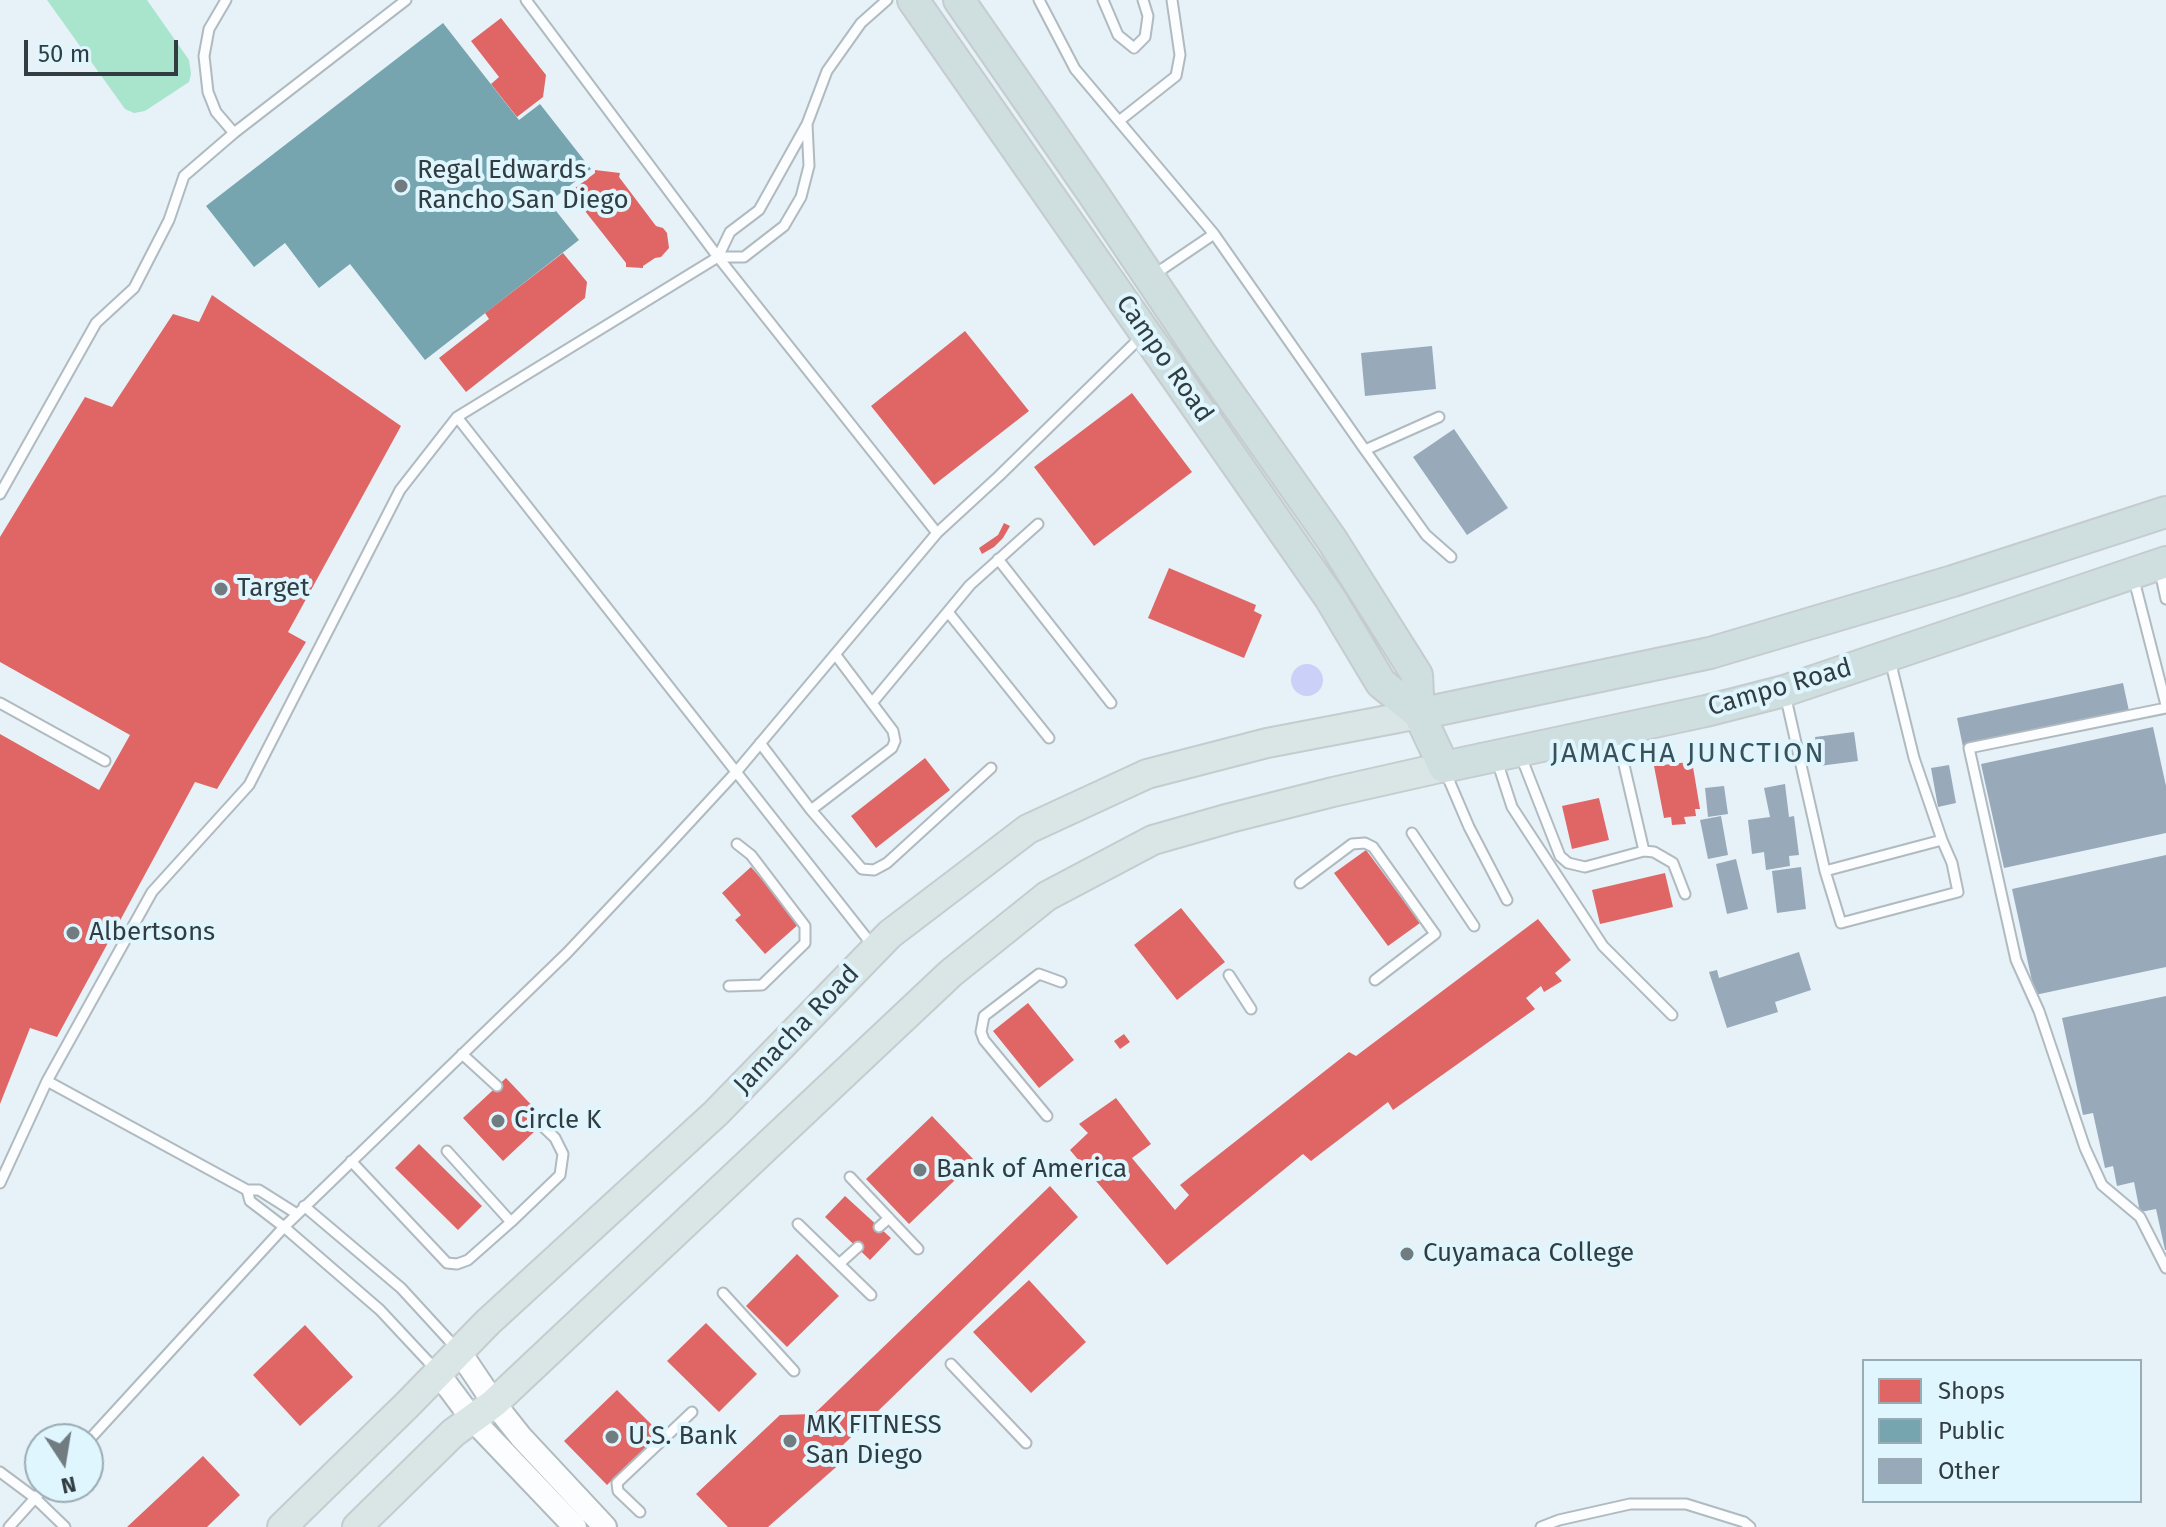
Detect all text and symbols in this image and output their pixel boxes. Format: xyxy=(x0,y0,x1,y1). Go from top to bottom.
scale bar xyxy=(28,24,182,74)
text: 50 m xyxy=(38,40,90,68)
place label: Regal Edwards Rancho San Diego xyxy=(417,155,629,216)
marker: Regal Edwards Rancho San Diego xyxy=(392,177,410,195)
street label: Campo Road xyxy=(1109,289,1219,429)
place label: Target xyxy=(237,573,310,605)
marker: Target xyxy=(212,580,230,598)
street label: Campo Road xyxy=(1704,653,1856,723)
district label: JAMACHA JUNCTION xyxy=(1550,737,1826,771)
place label: Albertsons xyxy=(89,917,215,949)
marker: Albertsons xyxy=(64,924,82,942)
street label: Jamacha Road xyxy=(728,959,866,1101)
place label: Circle K xyxy=(514,1105,601,1137)
marker: Circle K xyxy=(489,1112,507,1130)
place label: Bank of America xyxy=(936,1154,1127,1186)
marker: Bank of America xyxy=(911,1161,929,1179)
place label: Cuyamaca College xyxy=(1423,1238,1634,1270)
marker: Cuyamaca College xyxy=(1398,1245,1416,1263)
legend xyxy=(1862,1359,2142,1503)
text: Shops xyxy=(1938,1377,2005,1405)
place label: MK FITNESS San Diego xyxy=(806,1410,942,1472)
text: Public xyxy=(1938,1417,2005,1445)
place label: U.S. Bank xyxy=(628,1421,737,1453)
north arrow xyxy=(24,1423,104,1503)
marker: U.S. Bank xyxy=(603,1428,621,1446)
marker: MK FITNESS San Diego xyxy=(781,1432,799,1450)
text: Other xyxy=(1938,1457,2000,1485)
text: N xyxy=(59,1470,79,1500)

